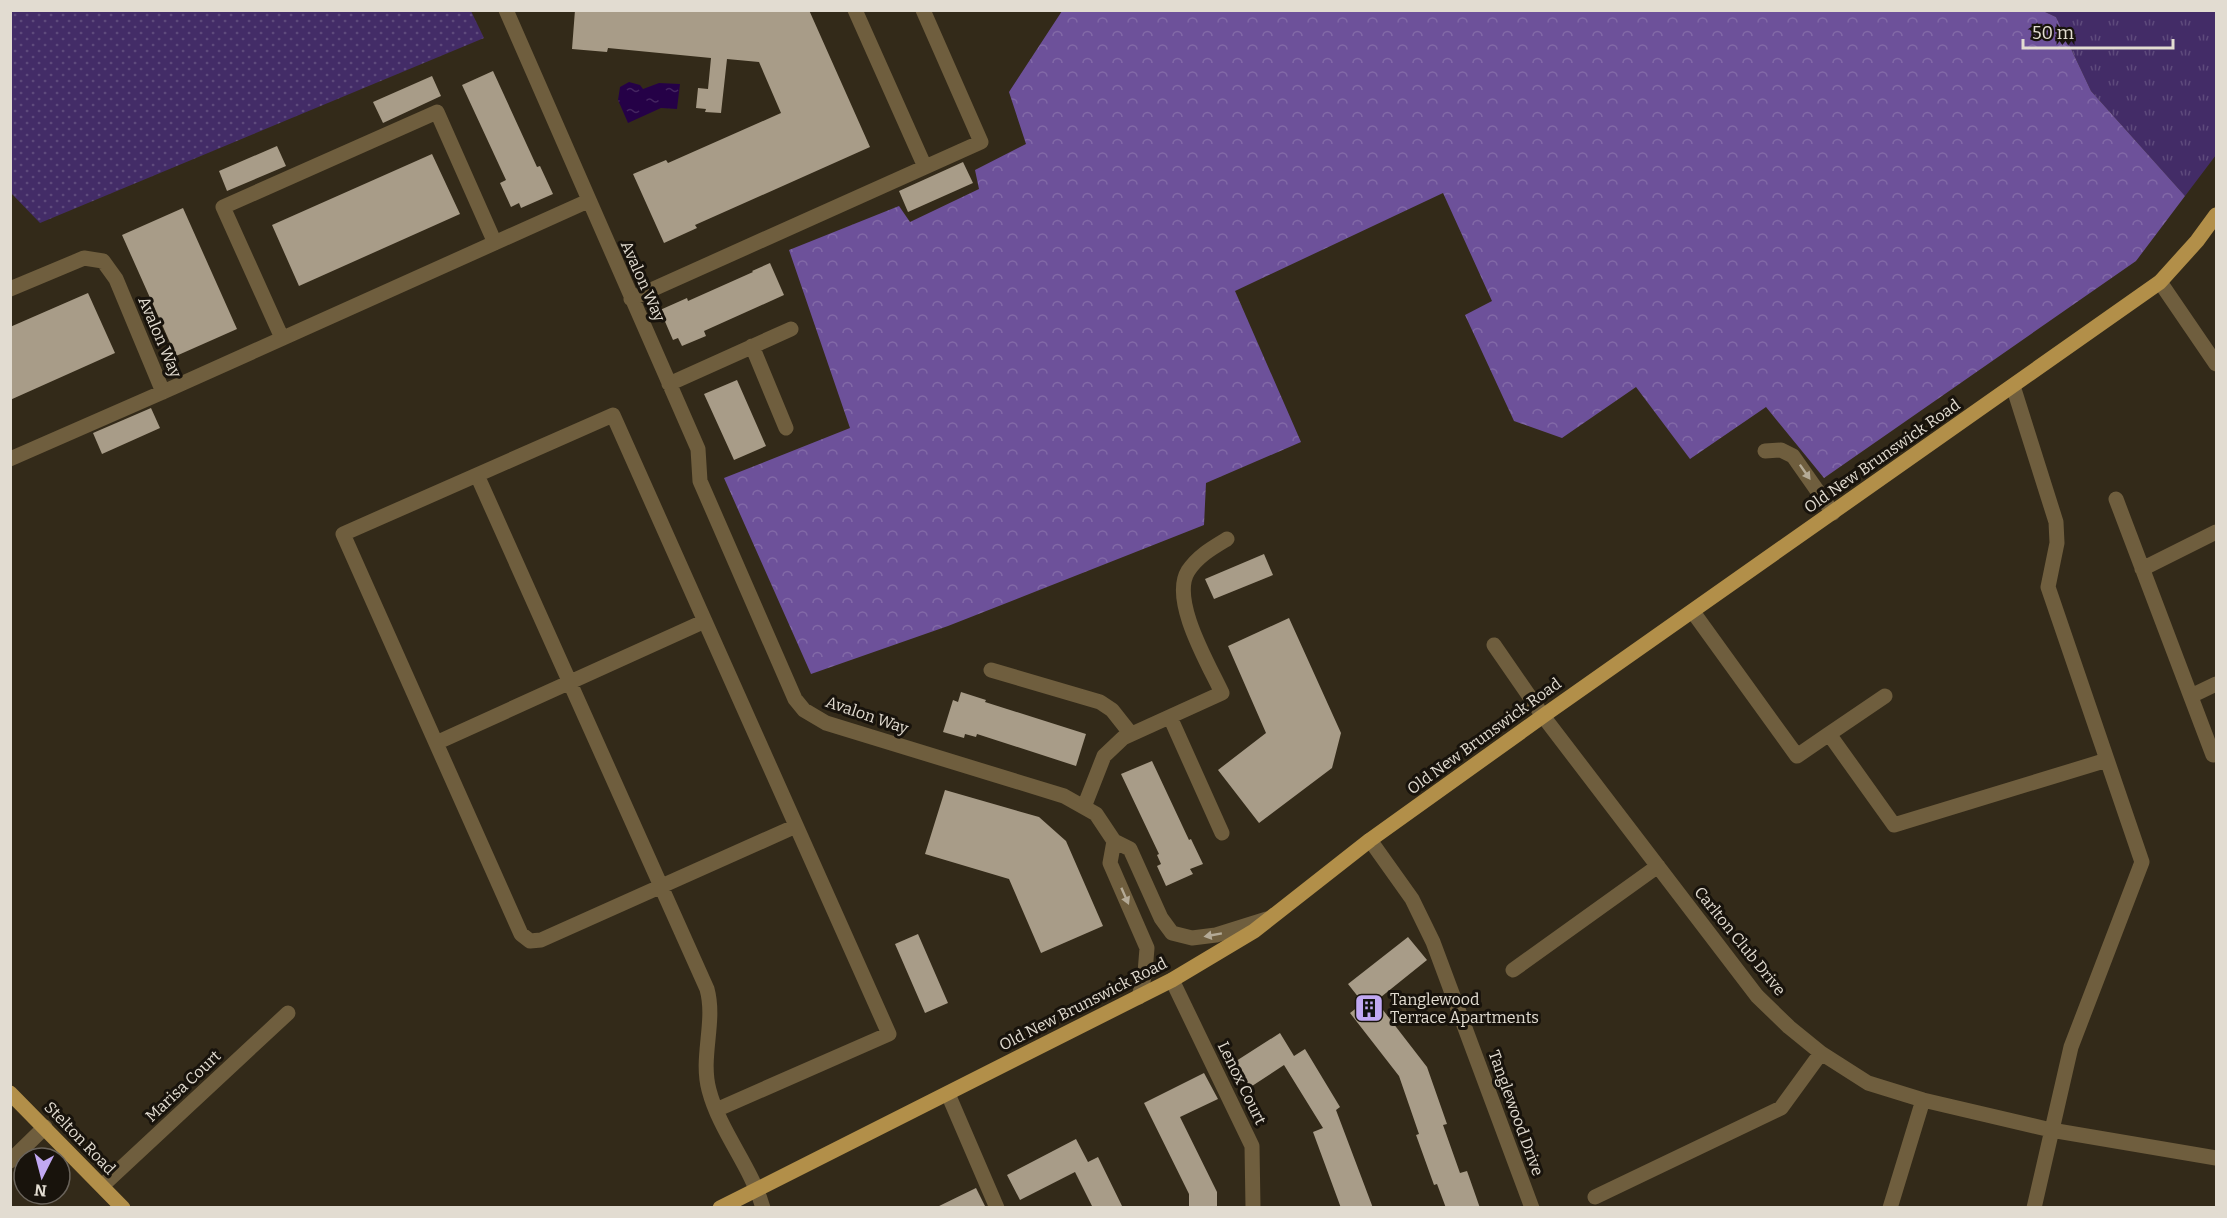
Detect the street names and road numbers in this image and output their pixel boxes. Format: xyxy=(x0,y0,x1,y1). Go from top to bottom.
street label: Avalon Way xyxy=(617,238,669,325)
street label: Avalon Way xyxy=(134,294,186,381)
street label: Old New Brunswick Road xyxy=(1801,395,1964,517)
street label: Old New Brunswick Road xyxy=(1403,673,1565,798)
street label: Avalon Way xyxy=(823,692,911,738)
street label: Carlton Club Drive xyxy=(1690,883,1790,999)
street label: Old New Brunswick Road xyxy=(996,953,1170,1055)
street label: Lenox Court xyxy=(1214,1038,1270,1128)
street label: Marisa Court xyxy=(141,1046,225,1126)
street label: Tanglewood Drive xyxy=(1484,1048,1548,1178)
street label: Stelton Road xyxy=(40,1098,120,1179)

